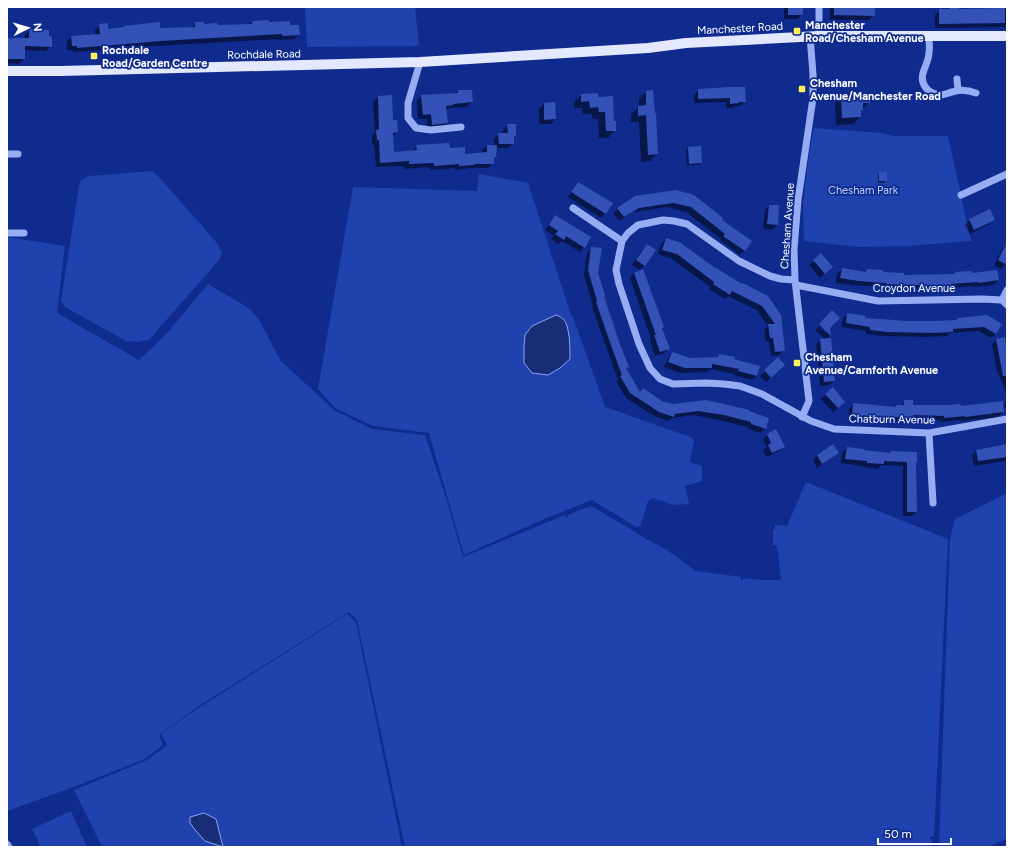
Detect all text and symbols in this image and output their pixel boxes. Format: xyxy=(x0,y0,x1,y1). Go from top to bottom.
north arrow xyxy=(8,8,48,48)
place label: Manchester Road/Chesham Avenue xyxy=(805,19,923,45)
street label: Manchester Road xyxy=(697,20,783,37)
text: N xyxy=(31,22,44,32)
marker: Manchester Road/Chesham Avenue xyxy=(792,26,802,36)
place label: Rochdale Road/Garden Centre xyxy=(102,44,207,70)
street label: Rochdale Road xyxy=(227,47,301,62)
marker: Rochdale Road/Garden Centre xyxy=(89,51,99,61)
place label: Chesham Avenue/Manchester Road xyxy=(810,77,941,103)
marker: Chesham Avenue/Manchester Road xyxy=(797,84,807,94)
street label: Chesham Avenue xyxy=(778,183,797,270)
park label: Chesham Park xyxy=(828,184,899,197)
street label: Croydon Avenue xyxy=(873,282,955,295)
place label: Chesham Avenue/Carnforth Avenue xyxy=(805,351,938,377)
marker: Chesham Avenue/Carnforth Avenue xyxy=(792,358,802,368)
street label: Chatburn Avenue xyxy=(849,412,935,427)
scale bar xyxy=(878,820,951,846)
text: 50 m xyxy=(884,827,912,841)

